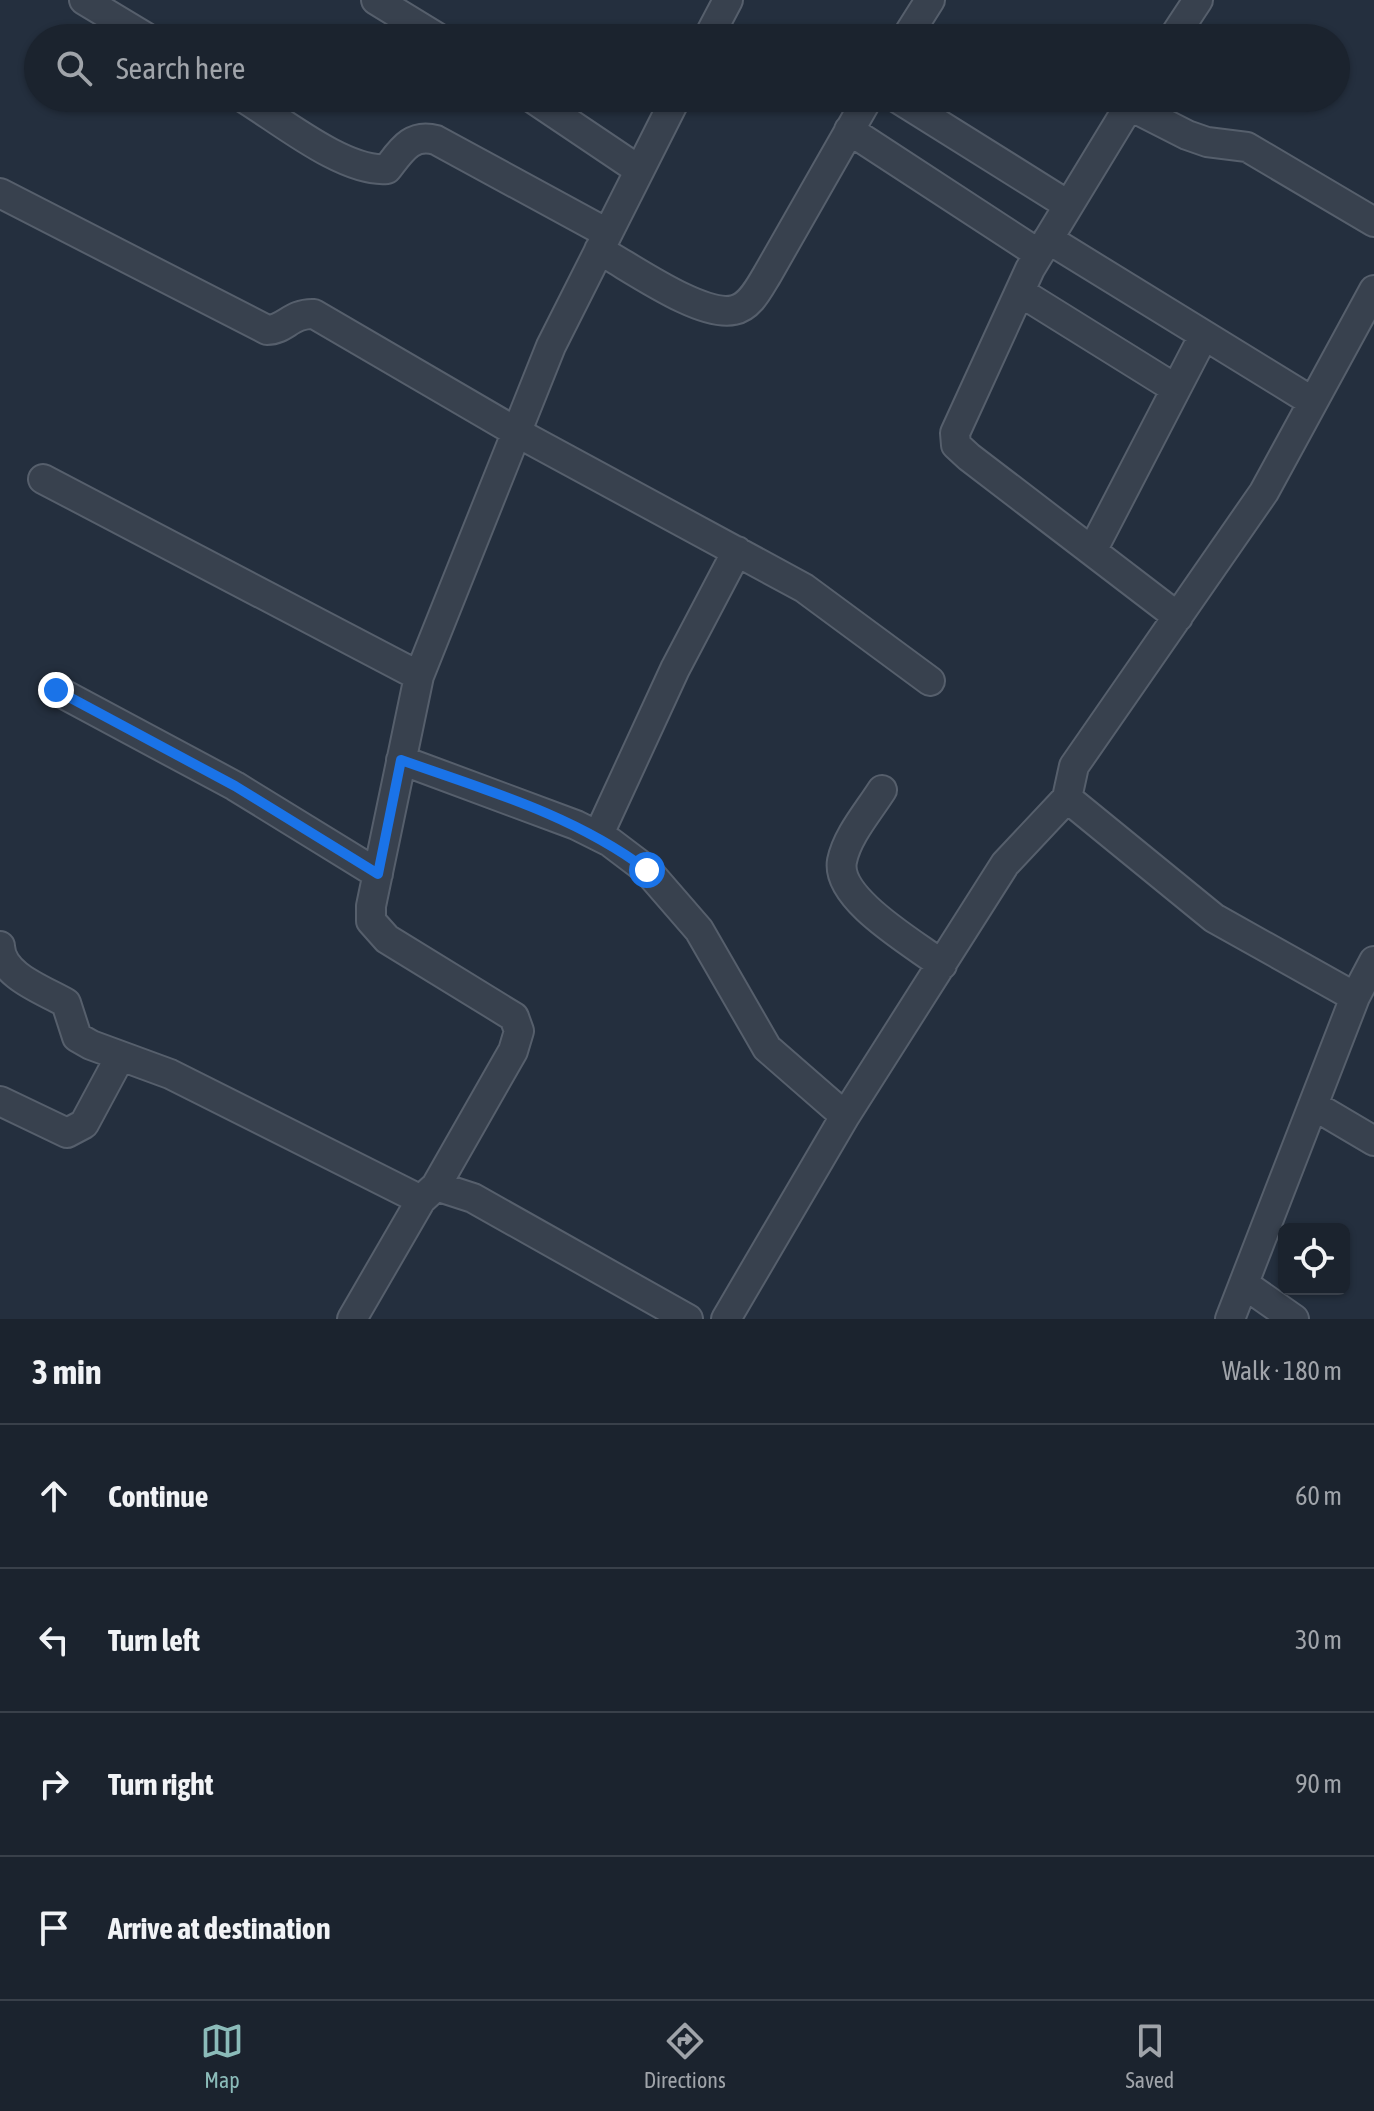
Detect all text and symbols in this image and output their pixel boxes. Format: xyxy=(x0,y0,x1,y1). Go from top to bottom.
search box xyxy=(24,24,1350,112)
icon: search xyxy=(52,46,96,90)
text: Search here xyxy=(116,51,245,85)
route end xyxy=(38,672,74,708)
route start xyxy=(629,852,665,888)
map controls xyxy=(1278,1223,1350,1295)
button: locate xyxy=(1278,1223,1350,1295)
text: 3 min xyxy=(32,1352,101,1391)
text: Walk · 180 m xyxy=(1222,1356,1342,1386)
icon: ahead xyxy=(32,1474,76,1518)
text: Continue xyxy=(108,1479,208,1513)
text: 60 m xyxy=(1295,1481,1342,1511)
icon: left xyxy=(32,1618,76,1662)
text: Turn left xyxy=(108,1623,200,1657)
text: 30 m xyxy=(1295,1625,1342,1655)
icon: right xyxy=(32,1762,76,1806)
text: Turn right xyxy=(108,1767,214,1801)
text: 90 m xyxy=(1295,1769,1342,1799)
icon: arrive xyxy=(32,1906,76,1950)
text: Arrive at destination xyxy=(108,1911,330,1945)
tab: Map xyxy=(200,2019,244,2093)
tab: Directions xyxy=(644,2019,726,2093)
tab: Saved xyxy=(1125,2019,1174,2093)

